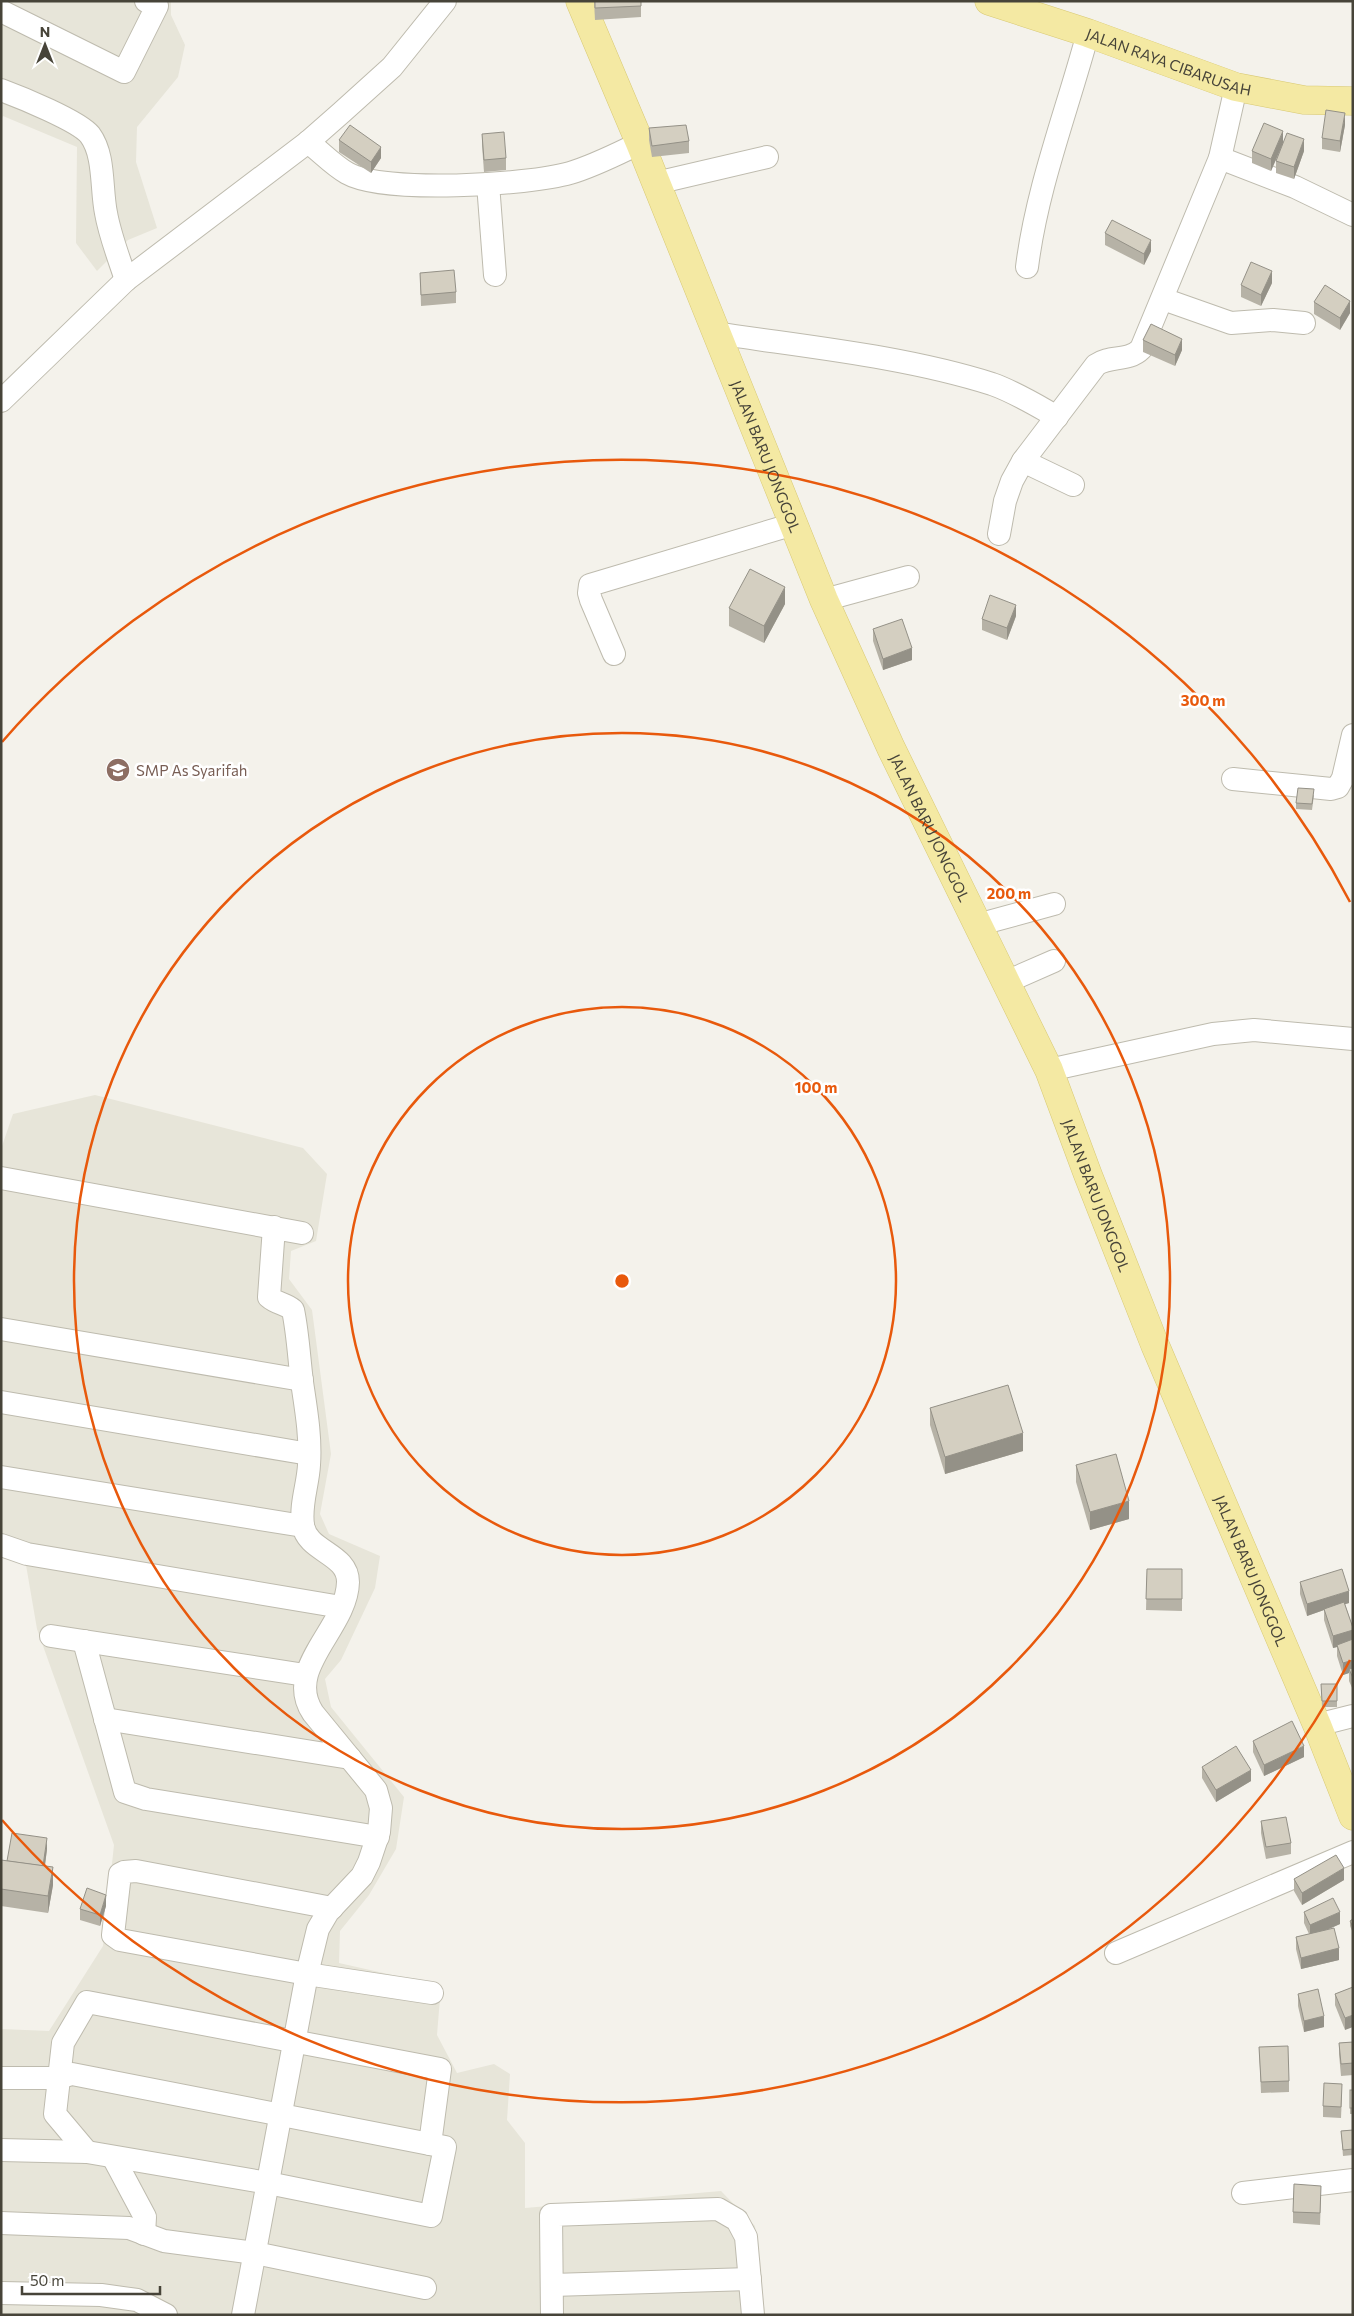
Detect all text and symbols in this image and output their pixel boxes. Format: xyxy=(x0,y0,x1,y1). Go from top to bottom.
north arrow xyxy=(20,20,70,70)
text: N xyxy=(40,23,50,40)
street label: JALAN RAYA CIBARUSAH xyxy=(1084,24,1253,99)
street label: JALAN BARU JONGGOL xyxy=(728,378,805,535)
text: 300 m xyxy=(1181,691,1225,709)
street label: JALAN BARU JONGGOL xyxy=(886,751,974,905)
school or university icon: SMP As Syarifah xyxy=(105,757,131,783)
place label: SMP As Syarifah xyxy=(136,761,247,779)
text: 200 m xyxy=(987,884,1031,902)
text: 100 m xyxy=(795,1078,837,1096)
street label: JALAN BARU JONGGOL xyxy=(1059,1116,1134,1275)
centre of rings xyxy=(613,1272,631,1290)
street label: JALAN BARU JONGGOL xyxy=(1211,1492,1291,1649)
scale bar xyxy=(22,2264,160,2296)
text: 50 m xyxy=(30,2271,64,2289)

